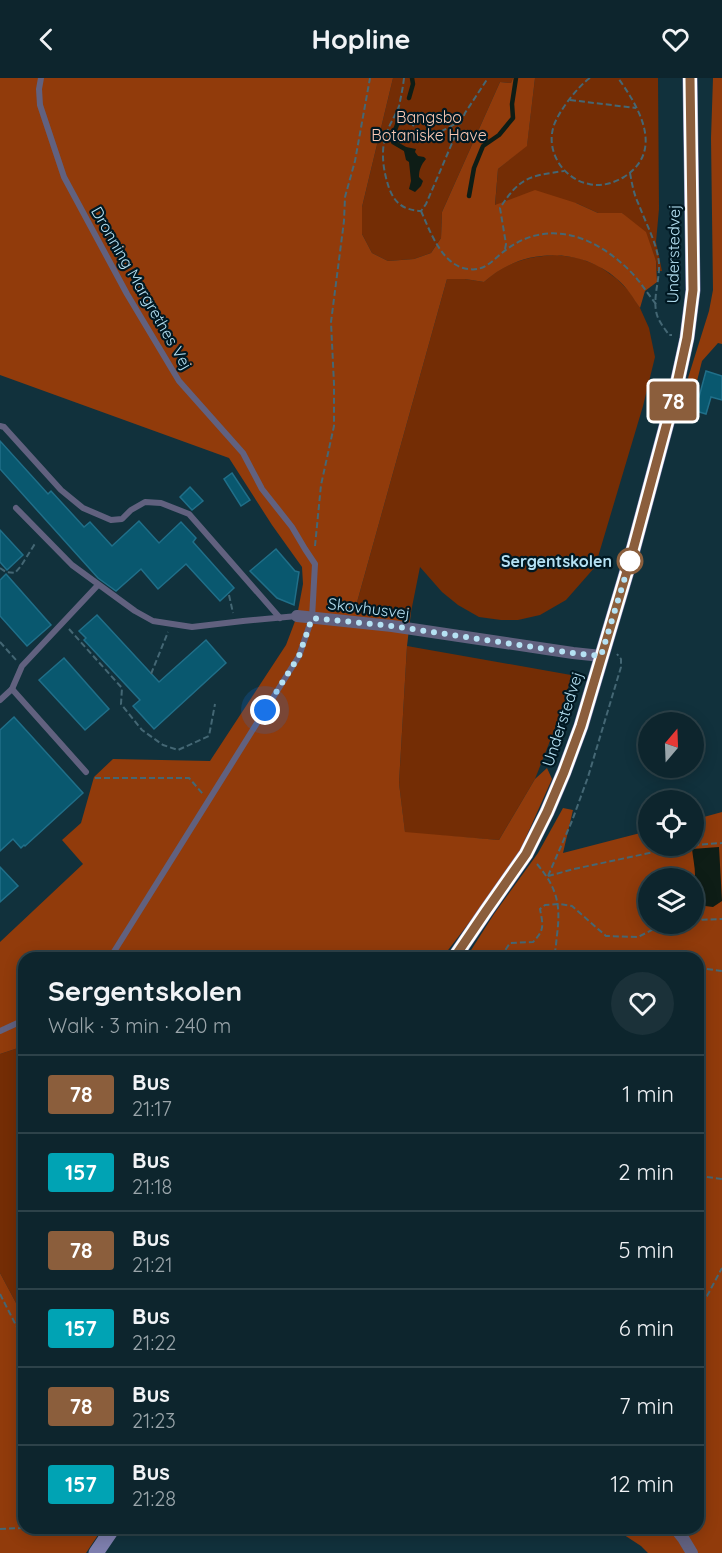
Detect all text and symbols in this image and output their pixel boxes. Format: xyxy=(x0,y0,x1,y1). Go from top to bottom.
text: Hopline xyxy=(312,22,410,56)
icon: back xyxy=(30,23,63,56)
icon: heart xyxy=(659,23,692,56)
park label: Bangsbo Botaniske Have xyxy=(371,107,487,145)
street label: Dronning Margrethes Vej xyxy=(87,203,197,373)
street label: Understedvej xyxy=(662,204,684,304)
line badge: 78 xyxy=(646,382,700,420)
text: 78 xyxy=(661,388,685,414)
marker: Sergentskolen xyxy=(617,548,643,574)
place label: Sergentskolen xyxy=(501,551,612,571)
street label: Skovhusvej xyxy=(327,593,411,623)
street label: Understedvej xyxy=(537,669,587,769)
your location xyxy=(250,695,280,725)
north arrow xyxy=(638,712,704,778)
map controls xyxy=(638,712,704,934)
button: locate xyxy=(638,790,704,856)
button: layers xyxy=(638,868,704,934)
button: heart xyxy=(611,972,674,1035)
text: Sergentskolen xyxy=(48,973,242,1008)
text: Walk · 3 min · 240 m xyxy=(48,1013,231,1038)
text: Bus xyxy=(132,1068,170,1096)
text: 1 min xyxy=(622,1080,674,1108)
text: 78 xyxy=(69,1081,93,1107)
text: 21:17 xyxy=(132,1096,172,1121)
text: Bus xyxy=(132,1146,170,1174)
text: 2 min xyxy=(618,1158,674,1186)
text: 157 xyxy=(65,1159,97,1185)
text: 21:18 xyxy=(132,1174,172,1199)
text: Bus xyxy=(132,1224,170,1252)
text: 5 min xyxy=(619,1236,674,1264)
text: 78 xyxy=(69,1237,93,1263)
text: 21:21 xyxy=(132,1252,173,1277)
text: Bus xyxy=(132,1302,170,1330)
text: 6 min xyxy=(619,1314,674,1342)
text: 157 xyxy=(65,1315,97,1341)
text: 21:22 xyxy=(132,1330,176,1355)
text: Bus xyxy=(132,1380,170,1408)
text: 7 min xyxy=(619,1392,674,1420)
text: 78 xyxy=(69,1393,93,1419)
text: 21:23 xyxy=(132,1408,176,1433)
text: Bus xyxy=(132,1458,170,1486)
text: 12 min xyxy=(610,1470,674,1498)
text: 157 xyxy=(65,1471,97,1497)
text: 21:28 xyxy=(132,1486,176,1511)

